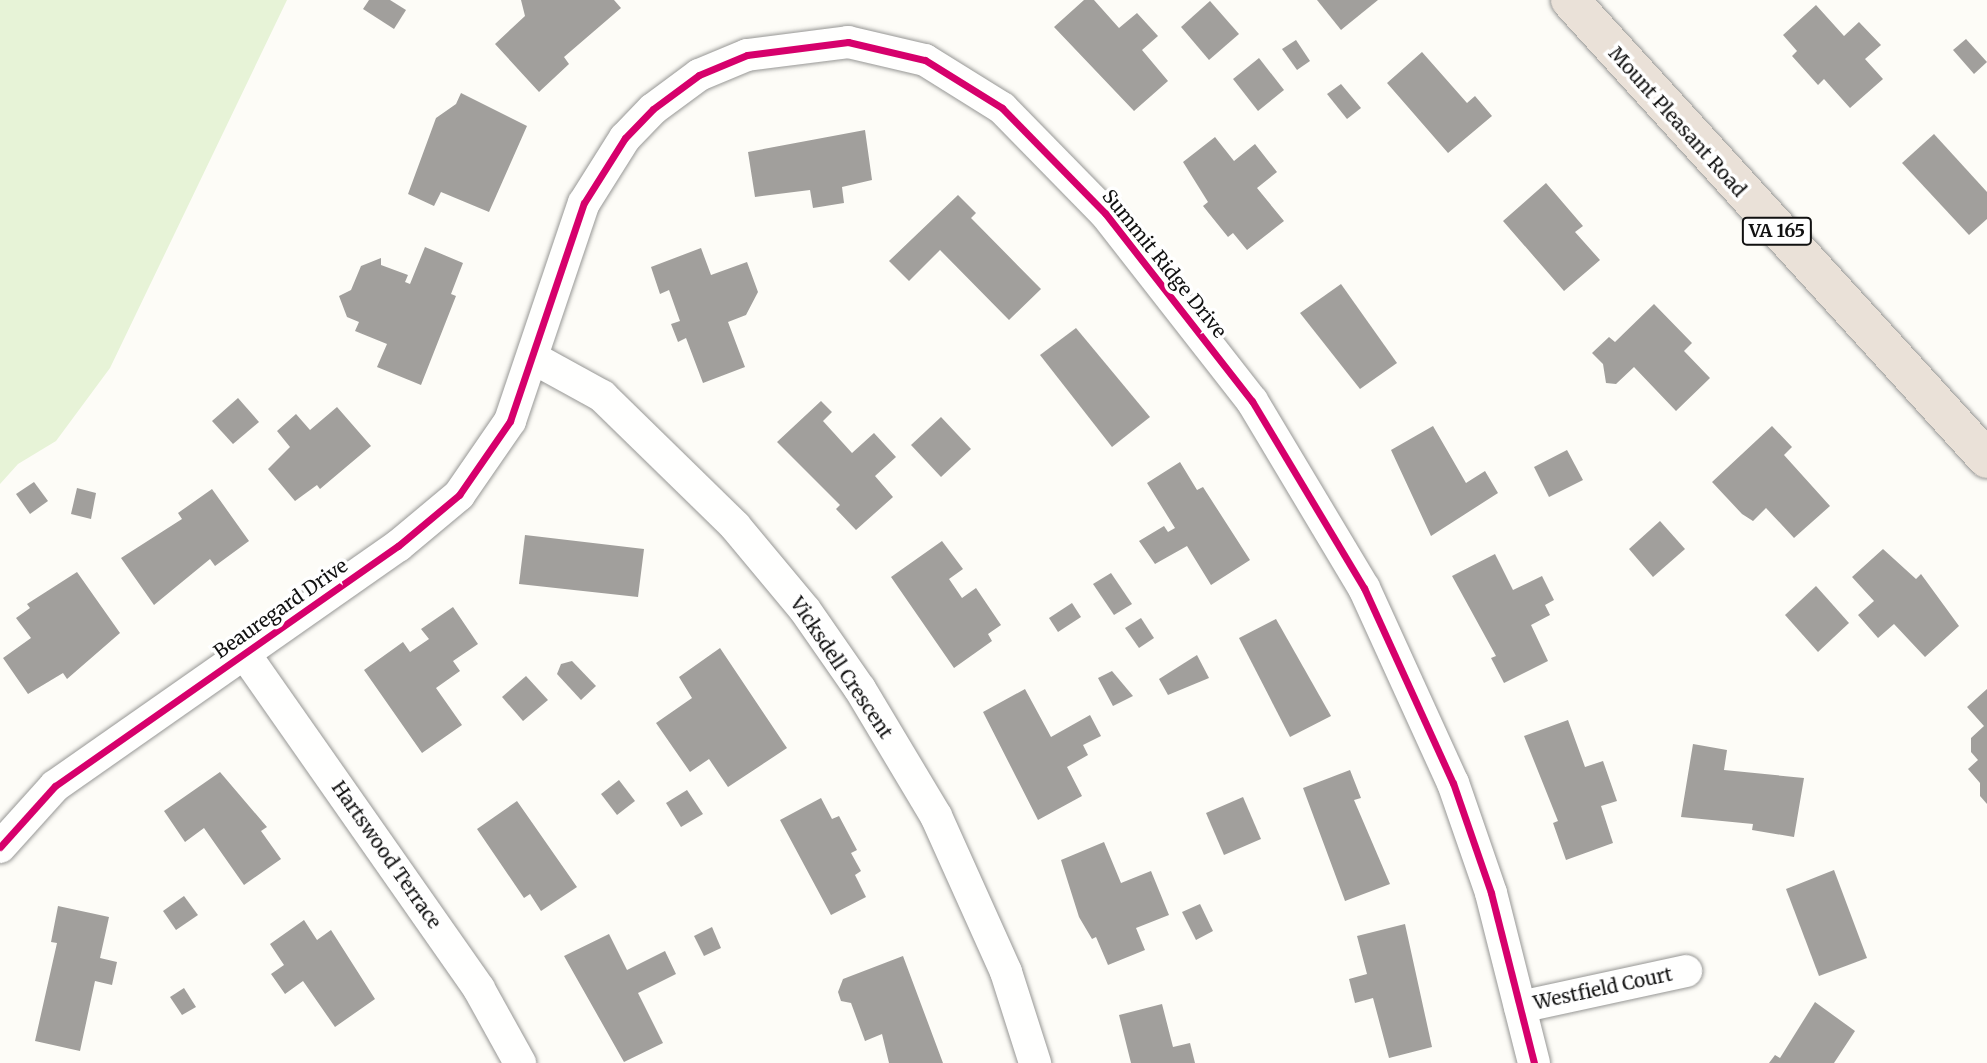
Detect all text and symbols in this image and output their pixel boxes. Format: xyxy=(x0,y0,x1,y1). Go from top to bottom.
street label: Mount Pleasant Road xyxy=(1604,42,1750,202)
street label: Summit Ridge Drive xyxy=(1097,185,1231,343)
road number: VA 165 xyxy=(1740,216,1814,246)
street label: Beauregard Drive xyxy=(210,554,352,664)
street label: Vicksdell Crescent xyxy=(785,593,897,743)
street label: Hartswood Terrace xyxy=(327,777,445,933)
street label: Westfield Court xyxy=(1531,963,1675,1015)

